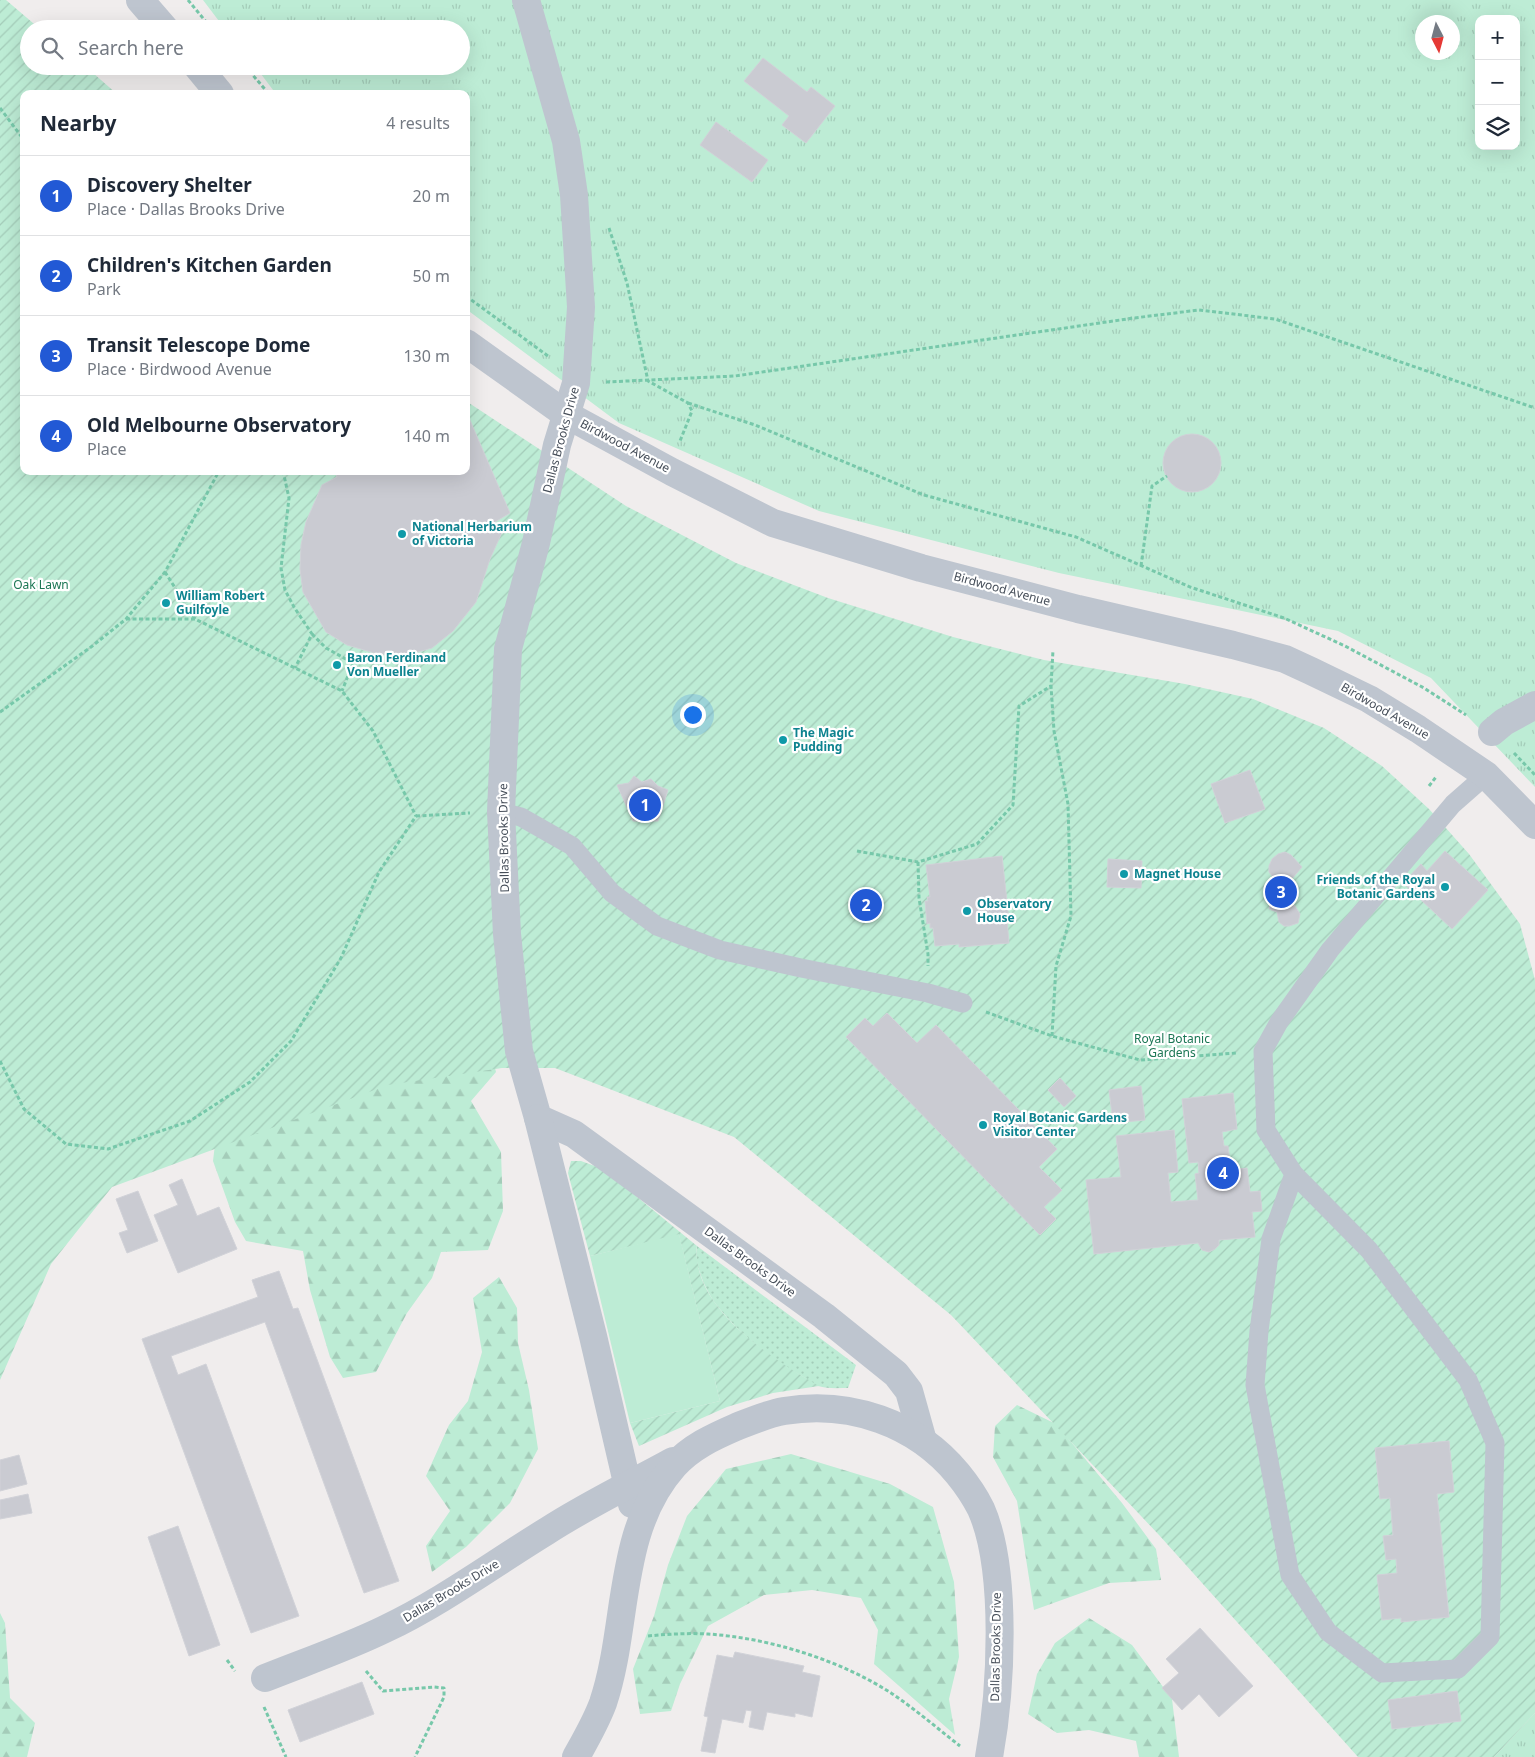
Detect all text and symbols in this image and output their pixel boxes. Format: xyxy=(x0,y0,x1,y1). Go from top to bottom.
north arrow xyxy=(1415,15,1460,60)
map controls xyxy=(1475,15,1520,150)
button: + xyxy=(1475,15,1520,60)
search box xyxy=(20,20,470,75)
icon: search xyxy=(38,34,66,62)
text: Search here xyxy=(78,35,184,61)
button: − xyxy=(1475,60,1520,105)
button: layers xyxy=(1475,105,1520,150)
text: Nearby xyxy=(40,109,116,137)
text: 4 results xyxy=(386,112,450,134)
text: Discovery Shelter xyxy=(87,172,252,198)
text: 1 xyxy=(51,185,61,207)
text: 20 m xyxy=(413,185,450,207)
text: Place · Dallas Brooks Drive xyxy=(87,198,285,220)
text: Children's Kitchen Garden xyxy=(87,252,332,278)
text: 2 xyxy=(51,265,61,287)
text: 50 m xyxy=(413,265,450,287)
text: Park xyxy=(87,278,121,300)
text: Transit Telescope Dome xyxy=(87,332,310,358)
text: 3 xyxy=(51,345,61,367)
text: 130 m xyxy=(403,345,450,367)
text: Place · Birdwood Avenue xyxy=(87,358,272,380)
street label: Dallas Brooks Drive xyxy=(538,385,583,495)
text: Old Melbourne Observatory xyxy=(87,412,351,438)
street label: Birdwood Avenue xyxy=(577,415,673,477)
text: 4 xyxy=(51,425,61,447)
text: 140 m xyxy=(403,425,450,447)
text: Place xyxy=(87,438,127,460)
place label: National Herbarium of Victoria xyxy=(412,518,532,549)
marker: National Herbarium of Victoria xyxy=(396,528,408,540)
street label: Birdwood Avenue xyxy=(952,567,1053,610)
park label: Oak Lawn xyxy=(13,576,69,593)
place label: William Robert Guilfoyle xyxy=(176,587,265,618)
marker: William Robert Guilfoyle xyxy=(160,597,172,609)
place label: Baron Ferdinand Von Mueller xyxy=(347,649,446,680)
marker: Baron Ferdinand Von Mueller xyxy=(331,659,343,671)
street label: Birdwood Avenue xyxy=(1338,678,1433,743)
your location xyxy=(680,702,706,728)
place label: The Magic Pudding xyxy=(793,724,854,755)
marker: The Magic Pudding xyxy=(777,734,789,746)
street label: Dallas Brooks Drive xyxy=(494,783,513,893)
pin: 1 xyxy=(629,786,661,824)
place label: Magnet House xyxy=(1134,865,1221,882)
marker: Magnet House xyxy=(1118,868,1130,880)
place label: Friends of the Royal Botanic Gardens xyxy=(1316,871,1435,902)
pin: 3 xyxy=(1265,873,1297,911)
marker: Friends of the Royal Botanic Gardens xyxy=(1439,881,1451,893)
pin: 2 xyxy=(850,886,882,924)
place label: Observatory House xyxy=(977,895,1052,926)
marker: Observatory House xyxy=(961,905,973,917)
park label: Royal Botanic Gardens xyxy=(1134,1030,1210,1061)
place label: Royal Botanic Gardens Visitor Center xyxy=(993,1109,1127,1140)
marker: Royal Botanic Gardens Visitor Center xyxy=(977,1119,989,1131)
pin: 4 xyxy=(1207,1154,1239,1192)
street label: Dallas Brooks Drive xyxy=(701,1223,800,1301)
street label: Dallas Brooks Drive xyxy=(400,1555,502,1626)
street label: Dallas Brooks Drive xyxy=(986,1592,1005,1702)

